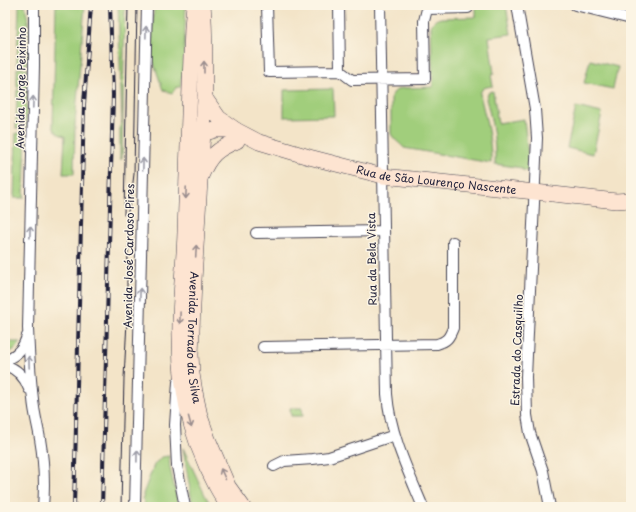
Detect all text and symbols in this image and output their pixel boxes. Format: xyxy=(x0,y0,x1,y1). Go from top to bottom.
one-way arrow xyxy=(143,26,150,39)
street label: Avenida Jorge Peixinho xyxy=(11,27,30,149)
one-way arrow xyxy=(200,61,208,74)
one-way arrow xyxy=(30,96,37,109)
one-way arrow xyxy=(139,158,147,171)
street label: Rua de São Lourenço Nascente xyxy=(354,160,517,198)
street label: Avenida José Cardoso Pires xyxy=(119,184,138,328)
one-way arrow xyxy=(182,186,190,199)
street label: Rua da Bela Vista xyxy=(362,212,381,306)
one-way arrow xyxy=(26,226,34,239)
one-way arrow xyxy=(192,245,199,258)
street label: Avenida Torrado da Silva xyxy=(183,271,206,406)
one-way arrow xyxy=(136,288,144,301)
street label: Estrada do Casquilho xyxy=(506,294,527,406)
one-way arrow xyxy=(176,311,184,324)
one-way arrow xyxy=(25,356,33,369)
one-way arrow xyxy=(187,415,195,428)
one-way arrow xyxy=(133,450,140,463)
one-way arrow xyxy=(219,468,226,480)

